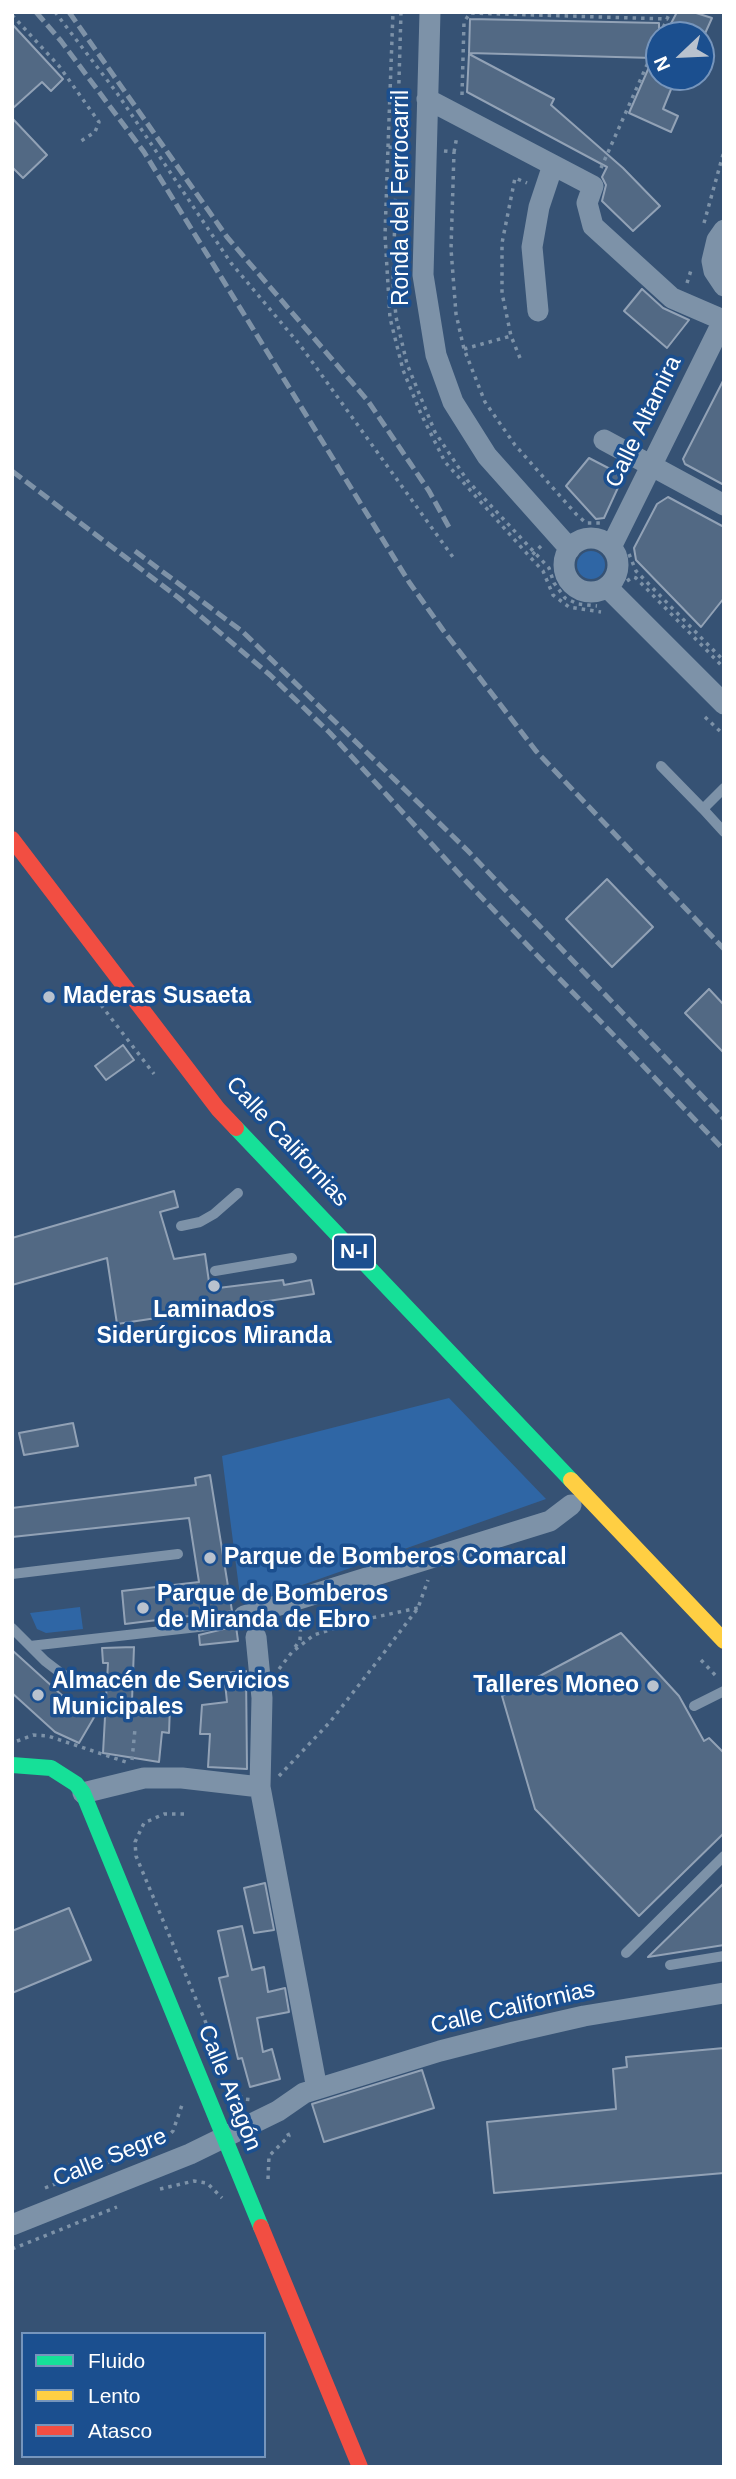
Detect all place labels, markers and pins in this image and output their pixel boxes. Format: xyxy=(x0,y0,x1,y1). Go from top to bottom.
place label: Maderas Susaeta xyxy=(63,983,251,1011)
marker: Maderas Susaeta xyxy=(41,989,57,1005)
marker: Laminados Siderúrgicos Miranda xyxy=(206,1278,222,1294)
place label: Laminados Siderúrgicos Miranda xyxy=(96,1297,332,1351)
place label: Parque de Bomberos Comarcal xyxy=(224,1544,567,1572)
marker: Parque de Bomberos Comarcal xyxy=(202,1550,218,1566)
place label: Parque de Bomberos de Miranda de Ebro xyxy=(157,1581,388,1635)
marker: Parque de Bomberos de Miranda de Ebro xyxy=(135,1600,151,1616)
place label: Almacén de Servicios Municipales xyxy=(52,1668,290,1722)
place label: Talleres Moneo xyxy=(473,1672,639,1700)
marker: Talleres Moneo xyxy=(645,1678,661,1694)
marker: Almacén de Servicios Municipales xyxy=(30,1687,46,1703)

